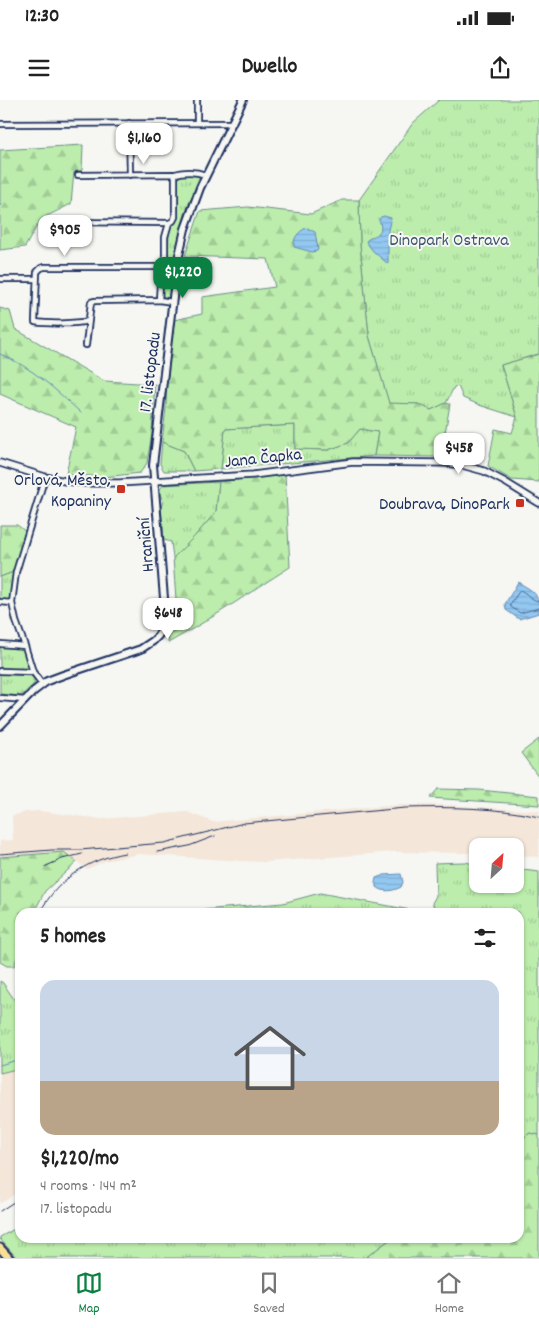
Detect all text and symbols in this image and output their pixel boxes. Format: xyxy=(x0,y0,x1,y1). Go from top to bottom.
text: 12:30 xyxy=(25,4,59,31)
text: Dwello xyxy=(242,52,297,83)
icon: menu xyxy=(25,54,53,82)
icon: share xyxy=(486,54,514,82)
pin: $1,160 xyxy=(103,122,185,165)
text: $1,160 xyxy=(127,127,161,150)
pin: $905 xyxy=(35,214,95,257)
text: $905 xyxy=(49,219,81,242)
park label: Dinopark Ostrava xyxy=(389,229,509,254)
pin: $1,220 xyxy=(142,256,224,299)
text: $1,220 xyxy=(164,261,202,284)
street label: 17. listopadu xyxy=(134,331,169,414)
pin: $458 xyxy=(429,432,489,475)
text: $458 xyxy=(445,437,473,460)
street label: Jana Čapka xyxy=(224,443,304,476)
place label: Orlová, Město, Kopaniny xyxy=(14,469,112,515)
marker: Orlová, Město, Kopaniny xyxy=(115,483,127,495)
place label: Doubrava, DinoPark xyxy=(379,493,510,518)
marker: Doubrava, DinoPark xyxy=(514,497,526,509)
street label: Hraniční xyxy=(133,515,162,573)
pin: $648 xyxy=(138,598,198,640)
text: $648 xyxy=(153,602,183,625)
north arrow xyxy=(469,838,524,892)
map controls xyxy=(469,838,524,893)
text: 5 homes xyxy=(40,923,106,953)
icon: filters xyxy=(471,924,499,952)
icon: home xyxy=(225,1013,315,1103)
text: $1,220/mo xyxy=(40,1145,119,1175)
text: 4 rooms · 144 m² xyxy=(40,1175,136,1198)
text: 17. listopadu xyxy=(40,1198,112,1221)
tab: Map xyxy=(75,1269,103,1319)
tab: Saved xyxy=(253,1269,285,1319)
tab: Home xyxy=(435,1269,464,1319)

